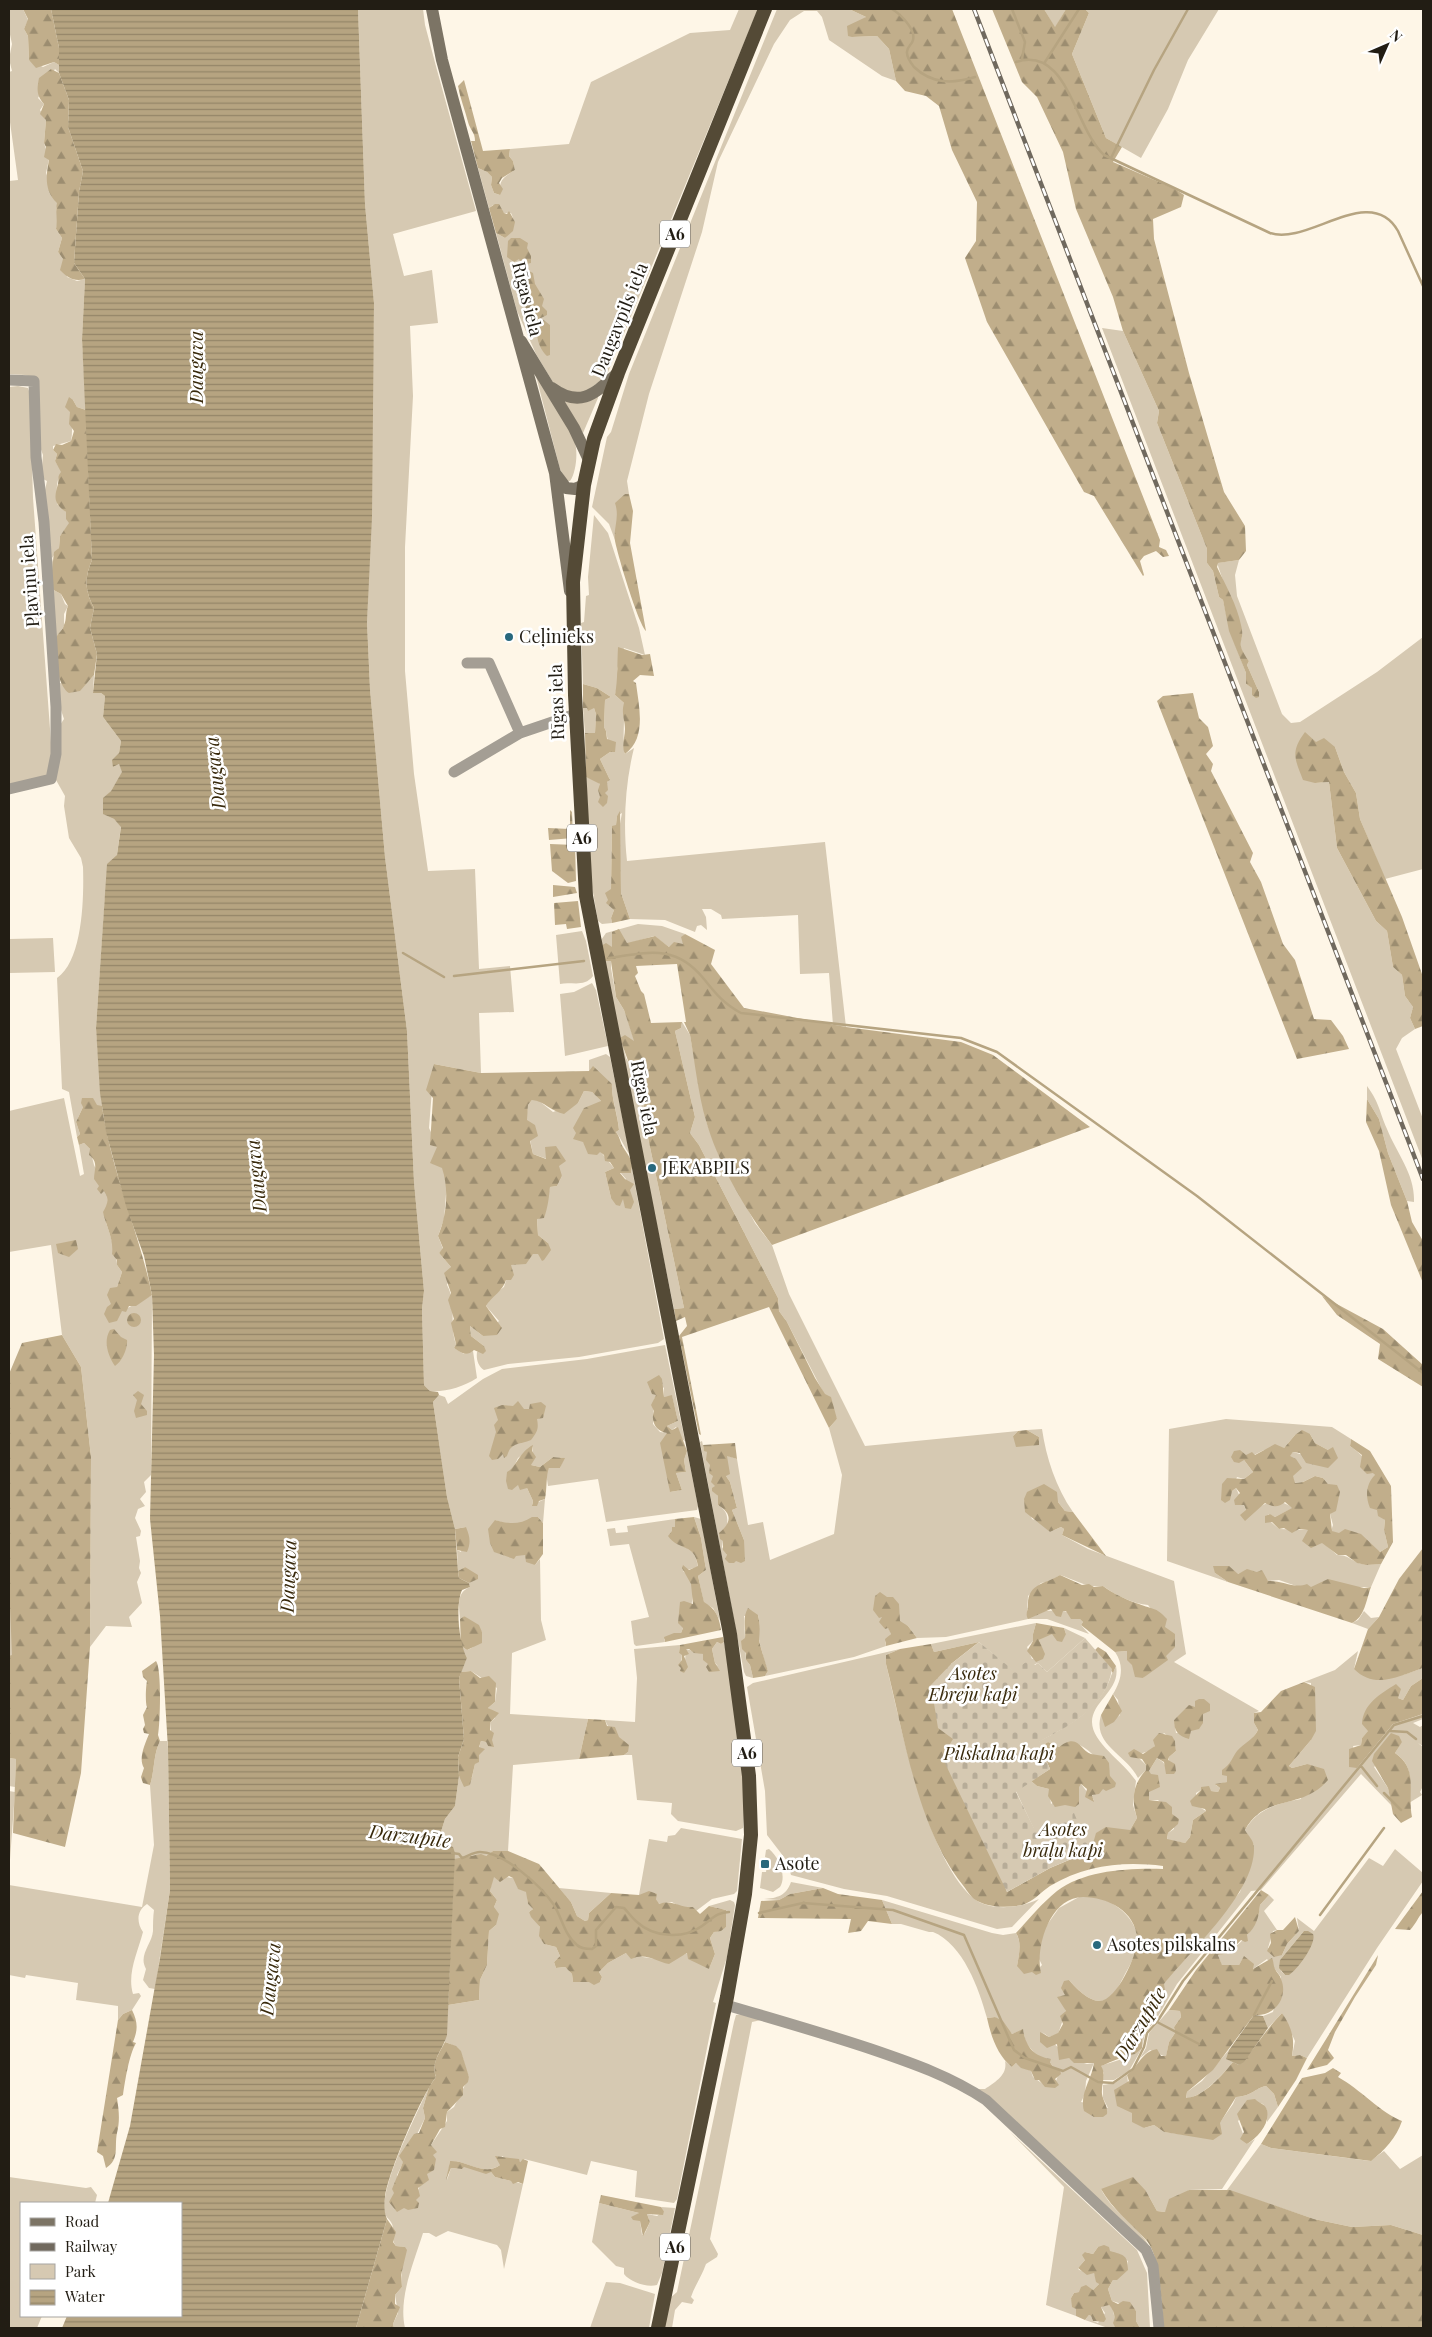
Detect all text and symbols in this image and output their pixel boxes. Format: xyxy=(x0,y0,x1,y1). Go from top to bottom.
north arrow xyxy=(1362,20,1412,70)
text: N xyxy=(1386,25,1407,46)
road number: A6 xyxy=(660,220,690,248)
street label: Rīgas iela xyxy=(507,259,549,339)
street label: Daugavpils iela xyxy=(585,259,653,380)
water label: Daugava xyxy=(182,330,208,405)
street label: Pļaviņu iela xyxy=(14,534,44,628)
place label: Ceļinieks xyxy=(519,624,594,648)
marker: Ceļinieks xyxy=(503,631,515,643)
street label: Rīgas iela xyxy=(543,663,569,741)
water label: Daugava xyxy=(197,735,231,812)
road number: A6 xyxy=(567,824,597,851)
street label: Rīgas iela xyxy=(626,1058,664,1138)
water label: Daugava xyxy=(238,1138,272,1215)
place label: JĒKABPILS xyxy=(661,1155,750,1179)
marker: JĒKABPILS xyxy=(646,1162,658,1174)
water label: Daugava xyxy=(273,1539,301,1614)
park label: Asotes Ebreju kapi xyxy=(928,1661,1018,1706)
road number: A6 xyxy=(732,1740,762,1766)
park label: Pilskalna kapi xyxy=(943,1741,1055,1765)
water label: Dārzupīte xyxy=(367,1817,452,1853)
park label: Asotes brāļu kapi xyxy=(1022,1817,1103,1862)
place label: Asote xyxy=(774,1851,820,1875)
marker: Asote xyxy=(759,1858,771,1870)
place label: Asotes pilskalns xyxy=(1106,1932,1236,1956)
marker: Asotes pilskalns xyxy=(1091,1939,1103,1951)
water label: Daugava xyxy=(252,1941,286,2018)
water label: Dārzupīte xyxy=(1106,1982,1171,2066)
legend xyxy=(20,2202,182,2317)
text: Road xyxy=(65,2211,99,2231)
road number: A6 xyxy=(660,2234,690,2260)
text: Railway xyxy=(65,2236,118,2256)
text: Park xyxy=(65,2261,97,2281)
text: Water xyxy=(64,2286,105,2306)

